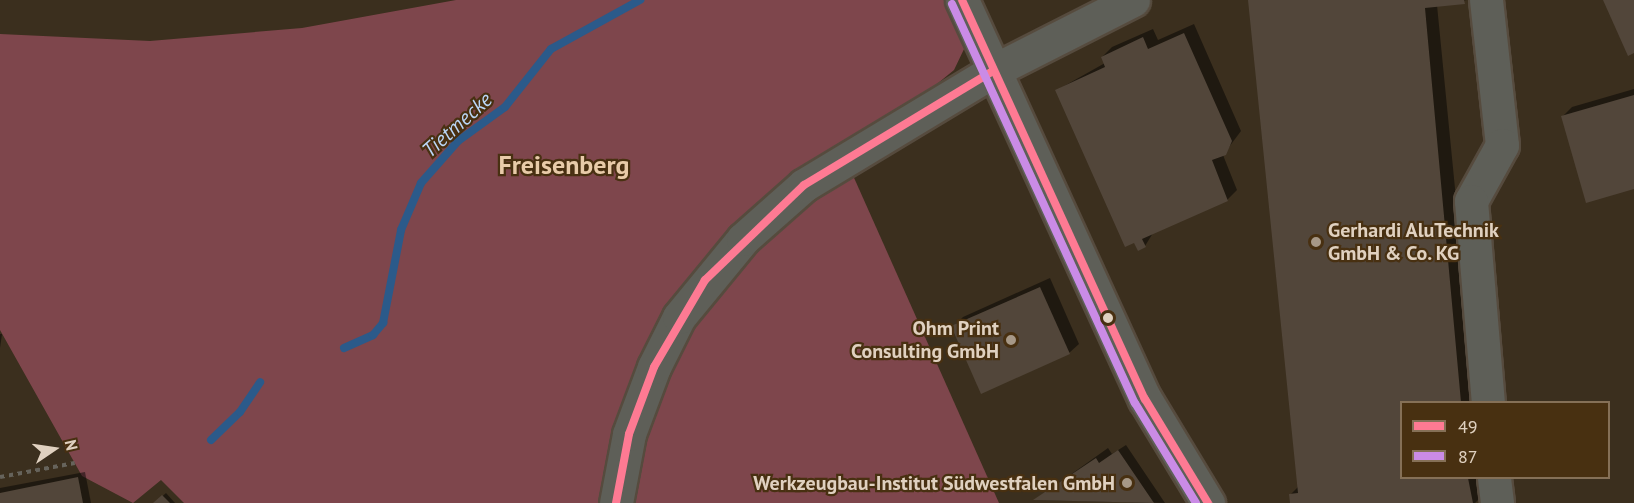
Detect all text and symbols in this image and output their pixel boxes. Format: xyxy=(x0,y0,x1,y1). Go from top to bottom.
water label: Tietmecke xyxy=(417,87,497,163)
district label: Freisenberg xyxy=(498,149,630,181)
place label: Gerhardi AluTechnik GmbH & Co. KG xyxy=(1328,219,1500,266)
marker: Gerhardi AluTechnik GmbH & Co. KG xyxy=(1309,235,1323,249)
unlabelled marker xyxy=(1102,312,1114,324)
place label: Ohm Print Consulting GmbH xyxy=(851,316,999,363)
marker: Ohm Print Consulting GmbH xyxy=(1004,333,1018,347)
legend xyxy=(1400,401,1610,479)
text: 49 xyxy=(1458,415,1478,438)
north arrow xyxy=(24,419,84,479)
text: N xyxy=(61,438,82,452)
text: 87 xyxy=(1458,445,1478,468)
place label: Werkzeugbau-Institut Südwestfalen GmbH xyxy=(753,471,1115,495)
marker: Werkzeugbau-Institut Südwestfalen GmbH xyxy=(1120,476,1134,490)

